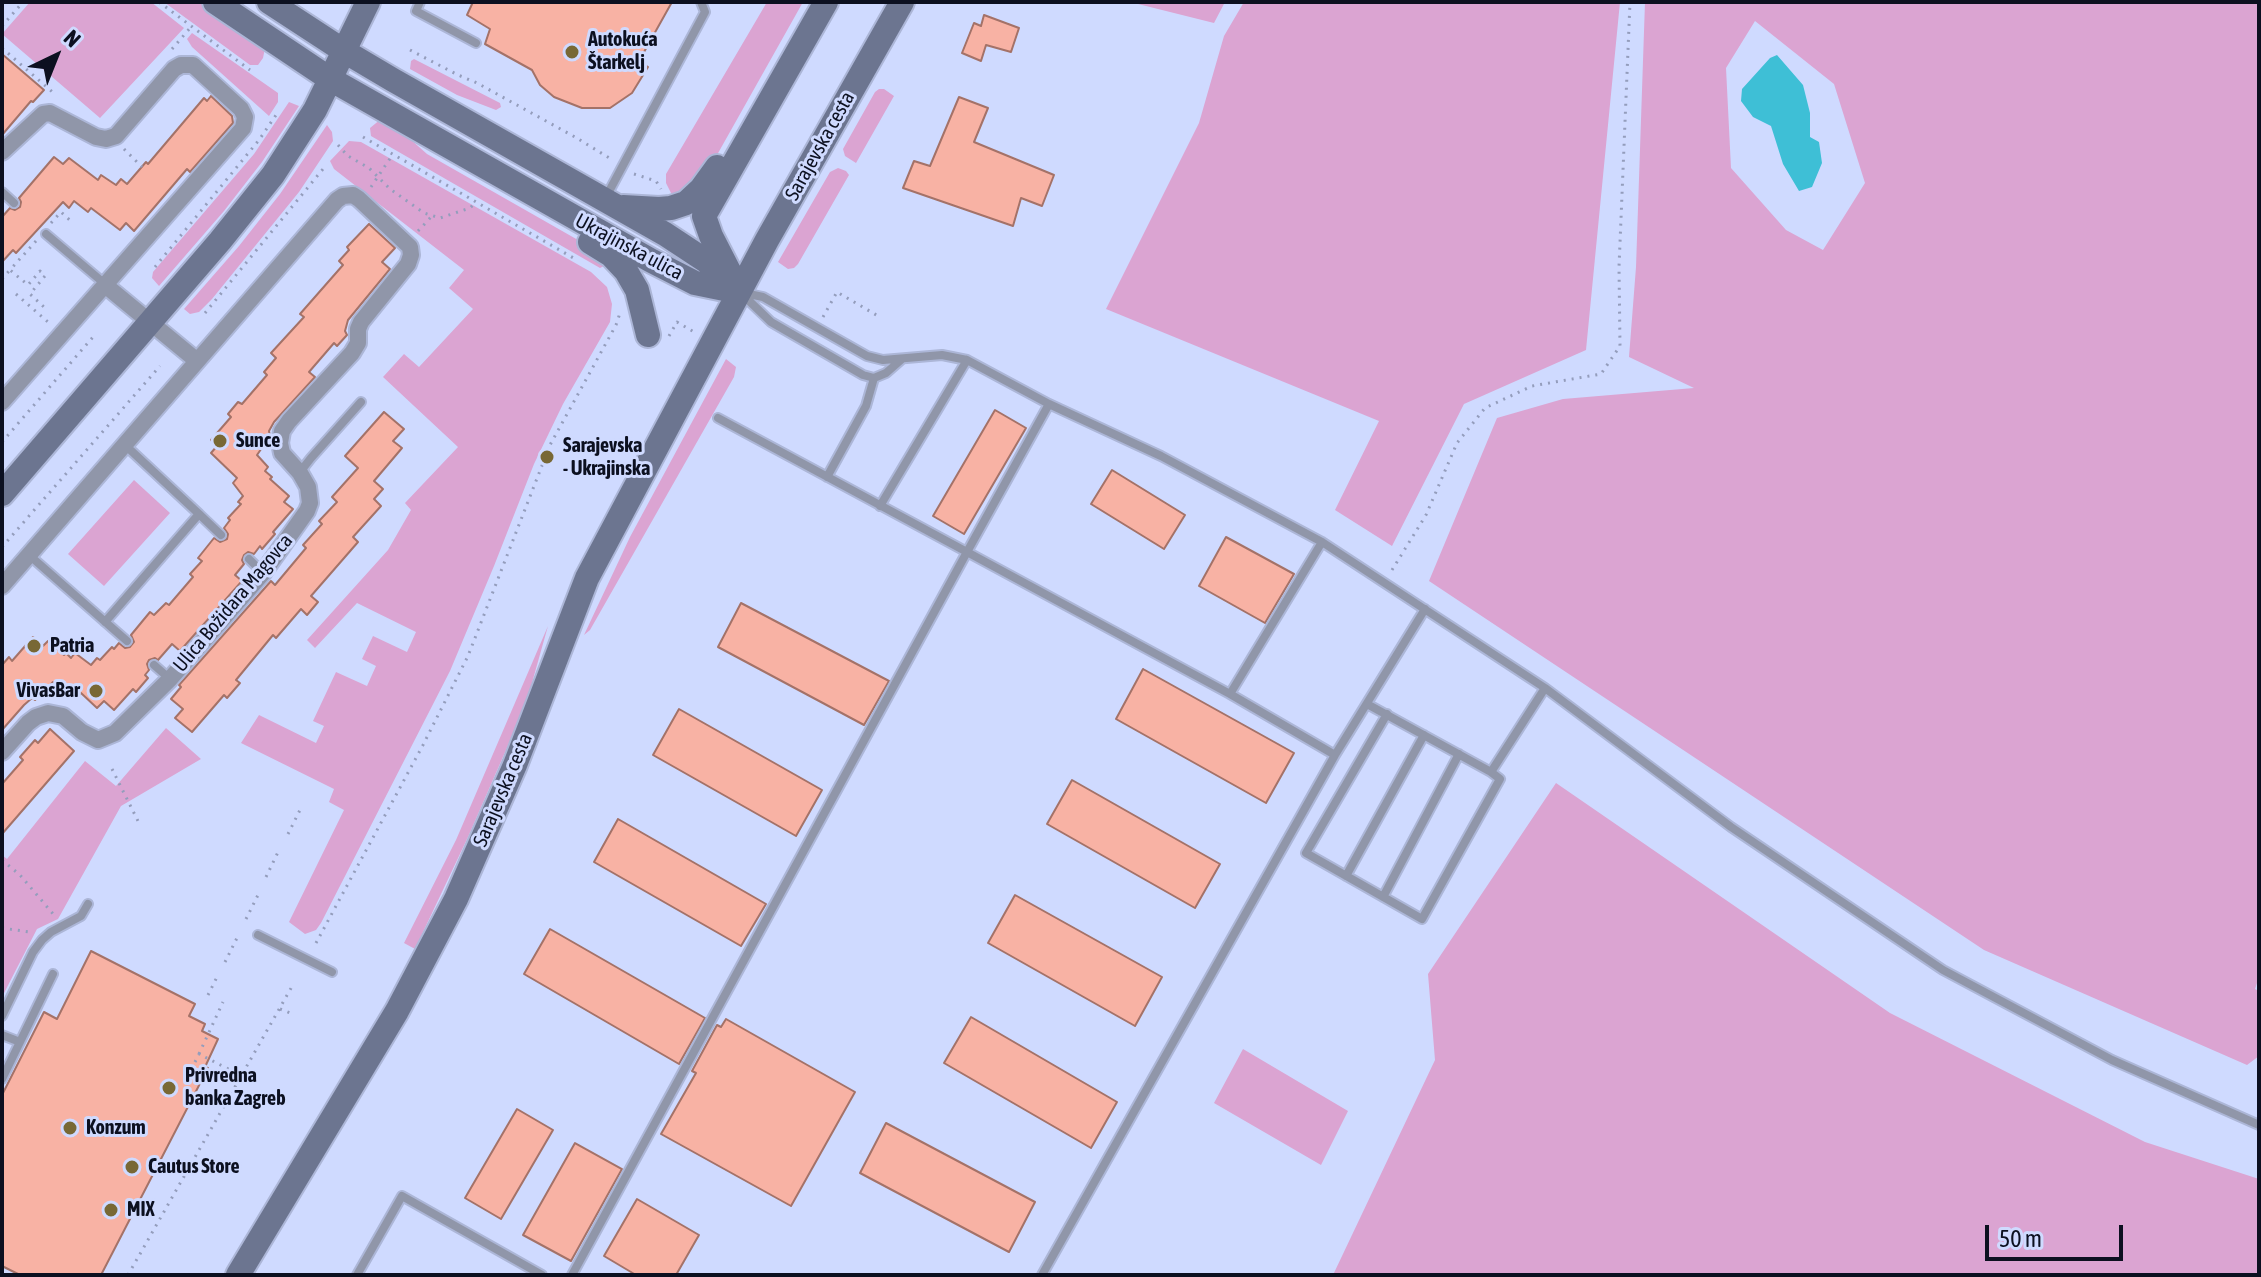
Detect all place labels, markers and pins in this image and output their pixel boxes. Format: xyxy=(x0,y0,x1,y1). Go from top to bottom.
place label: Autokuća Štarkelj xyxy=(588,28,658,75)
marker: Autokuća Štarkelj xyxy=(563,43,581,61)
place label: Sunce xyxy=(236,429,280,453)
marker: Sunce xyxy=(211,432,229,450)
place label: Sarajevska - Ukrajinska xyxy=(563,434,650,481)
marker: Sarajevska - Ukrajinska xyxy=(538,448,556,466)
place label: Patria xyxy=(50,634,94,658)
marker: Patria xyxy=(25,637,43,655)
place label: VivasBar xyxy=(17,679,80,703)
marker: VivasBar xyxy=(87,682,105,700)
place label: Privredna banka Zagreb xyxy=(185,1064,286,1111)
marker: Privredna banka Zagreb xyxy=(160,1079,178,1097)
place label: Konzum xyxy=(86,1116,146,1140)
marker: Konzum xyxy=(61,1119,79,1137)
place label: Cautus Store xyxy=(148,1155,240,1179)
marker: Cautus Store xyxy=(123,1158,141,1176)
place label: MIX xyxy=(127,1198,154,1222)
marker: MIX xyxy=(102,1201,120,1219)

